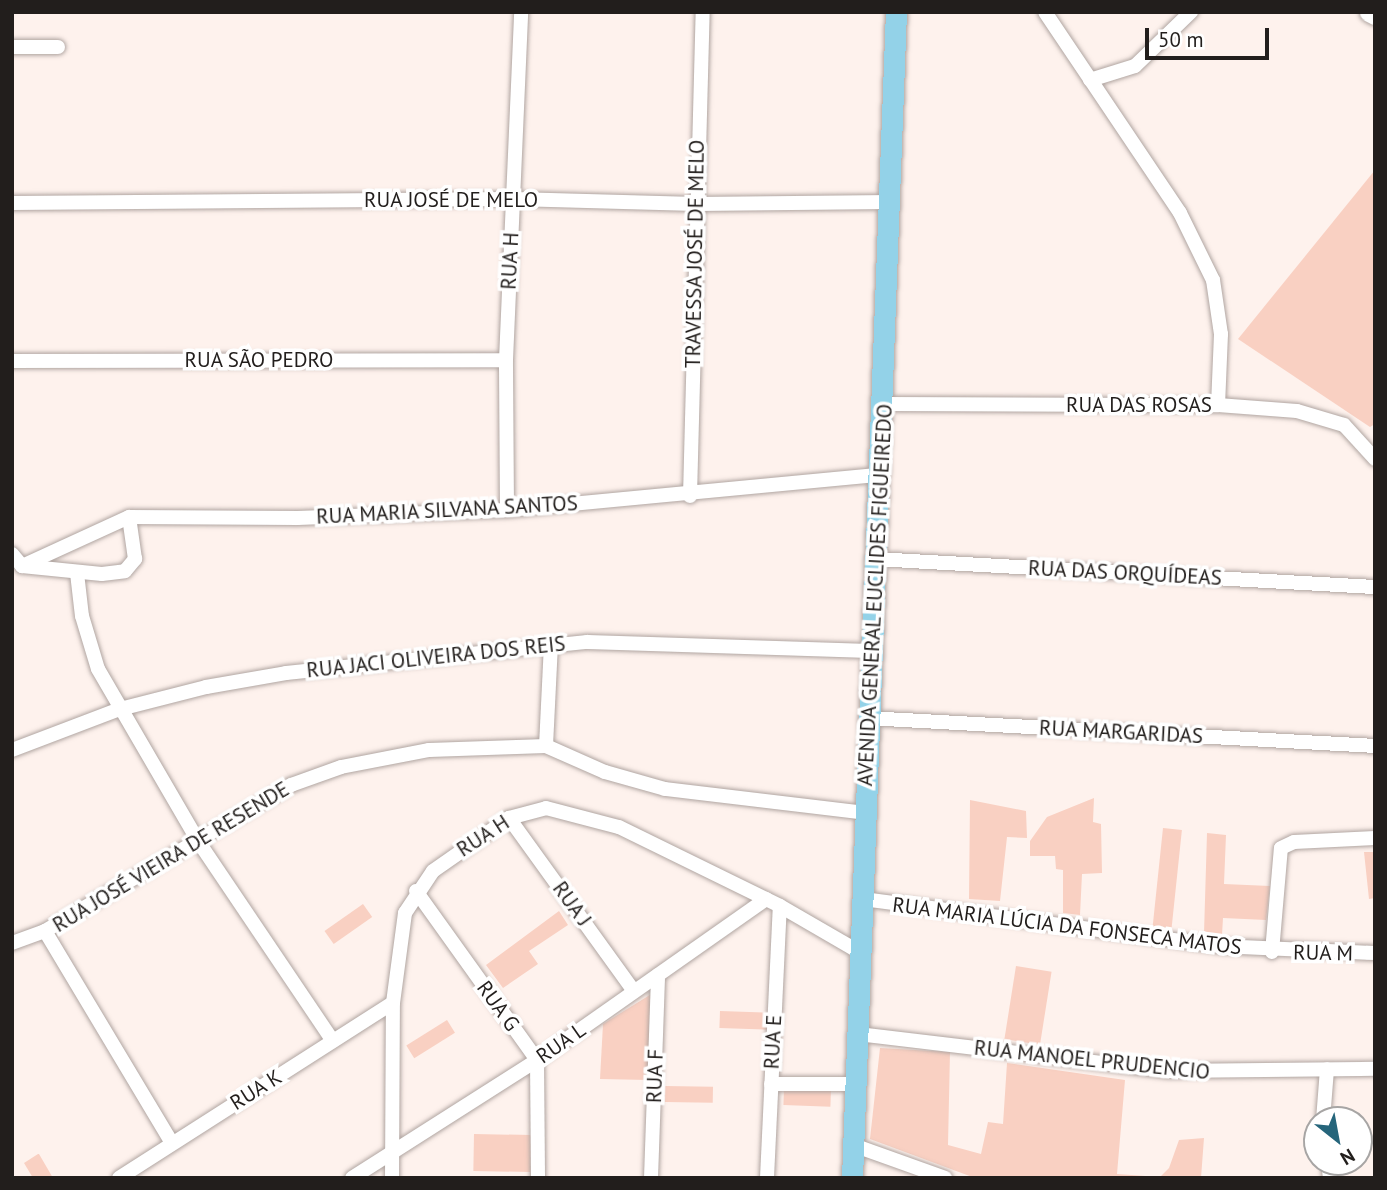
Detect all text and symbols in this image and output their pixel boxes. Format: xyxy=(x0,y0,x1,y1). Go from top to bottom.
scale bar xyxy=(1149,14,1273,58)
text: 50 m xyxy=(1158,26,1204,53)
street label: TRAVESSA JOSÉ DE MELO xyxy=(680,139,710,369)
street label: RUA JOSÉ DE MELO xyxy=(364,187,538,213)
street label: RUA H xyxy=(496,231,524,291)
street label: RUA SÃO PEDRO xyxy=(184,347,334,373)
street label: RUA DAS ROSAS xyxy=(1066,392,1212,418)
street label: AVENIDA GENERAL EUCLIDES FIGUEIREDO xyxy=(852,402,898,788)
street label: RUA MARIA SILVANA SANTOS xyxy=(314,490,580,530)
street label: RUA DAS ORQUÍDEAS xyxy=(1027,555,1223,591)
street label: RUA JACI OLIVEIRA DOS REIS xyxy=(304,631,568,683)
street label: RUA MARGARIDAS xyxy=(1038,715,1204,749)
street label: RUA JOSÉ VIEIRA DE RESENDE xyxy=(47,776,295,938)
street label: RUA H xyxy=(452,810,514,862)
street label: RUA J xyxy=(547,876,597,932)
street label: RUA MARIA LÚCIA DA FONSECA MATOS xyxy=(889,892,1245,960)
street label: RUA M xyxy=(1292,940,1354,966)
street label: RUA G xyxy=(471,976,525,1036)
street label: RUA E xyxy=(759,1014,787,1070)
street label: RUA L xyxy=(531,1017,591,1069)
street label: RUA MANOEL PRUDENCIO xyxy=(972,1035,1212,1085)
street label: RUA F xyxy=(641,1048,669,1104)
street label: RUA K xyxy=(225,1064,287,1116)
north arrow xyxy=(1303,1106,1373,1176)
text: N xyxy=(1336,1144,1359,1171)

